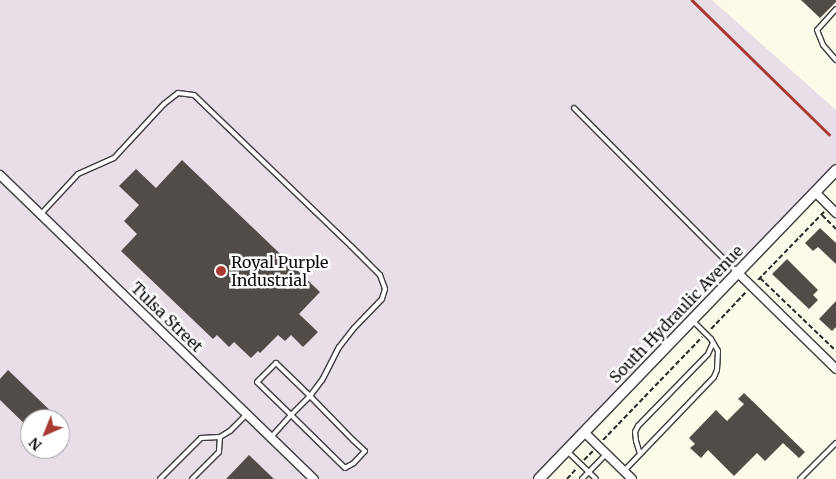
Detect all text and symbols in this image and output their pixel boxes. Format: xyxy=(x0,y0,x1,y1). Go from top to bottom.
street label: South Hydraulic Avenue xyxy=(605,241,747,387)
place label: Royal Purple Industrial xyxy=(231,252,328,290)
marker: Royal Purple Industrial xyxy=(215,265,227,277)
street label: Tulsa Street xyxy=(127,278,207,356)
north arrow xyxy=(20,409,70,459)
text: N xyxy=(25,434,46,454)

